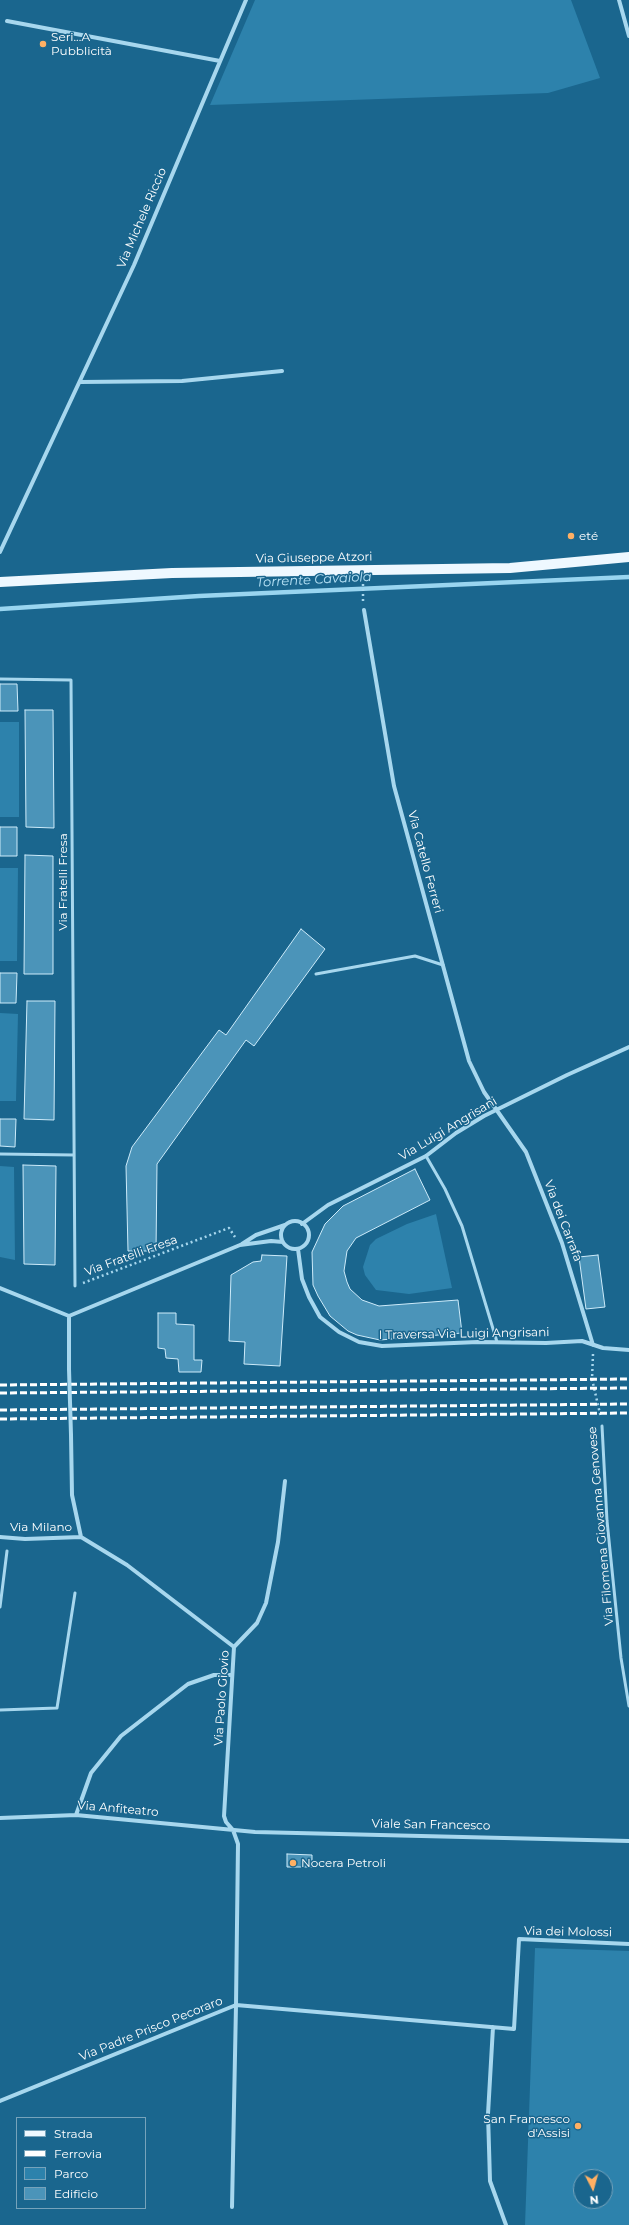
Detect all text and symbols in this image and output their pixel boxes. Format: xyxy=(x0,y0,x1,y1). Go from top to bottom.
place label: Seri...A Pubblicità xyxy=(51,30,112,58)
marker: Seri...A Pubblicità xyxy=(38,39,48,49)
street label: Via Michele Riccio xyxy=(114,166,170,270)
place label: eté xyxy=(579,529,598,543)
marker: eté xyxy=(566,531,576,541)
street label: Via Giuseppe Atzori xyxy=(255,550,373,566)
water label: Torrente Cavaiola xyxy=(256,569,372,591)
street label: Via Catello Ferreri xyxy=(404,809,446,915)
street label: Via Fratelli Fresa xyxy=(56,833,70,931)
street label: Via Luigi Angrisani xyxy=(396,1094,500,1164)
street label: Via dei Carrafa xyxy=(541,1178,585,1264)
street label: Via Fratelli Fresa xyxy=(83,1233,179,1279)
street label: I Traversa Via Luigi Angrisani xyxy=(378,1325,550,1343)
street label: Via Filomena Giovanna Genovese xyxy=(585,1426,617,1626)
street label: Via Milano xyxy=(10,1520,72,1534)
street label: Via Paolo Giovio xyxy=(211,1650,233,1746)
street label: Via Anfiteatro xyxy=(77,1798,159,1820)
street label: Viale San Francesco xyxy=(372,1817,490,1833)
place label: Nocera Petroli xyxy=(301,1856,386,1870)
marker: Nocera Petroli xyxy=(288,1858,298,1868)
street label: Via dei Molossi xyxy=(524,1924,612,1940)
street label: Via Padre Prisco Pecoraro xyxy=(77,1994,225,2064)
place label: San Francesco d'Assisi xyxy=(483,2112,570,2140)
legend xyxy=(16,2117,146,2209)
marker: San Francesco d'Assisi xyxy=(573,2121,583,2131)
text: Strada xyxy=(54,2126,93,2141)
text: Ferrovia xyxy=(54,2146,102,2161)
text: Parco xyxy=(54,2166,88,2181)
north arrow xyxy=(573,2169,613,2209)
text: Edificio xyxy=(54,2186,98,2201)
text: N xyxy=(589,2193,599,2207)

